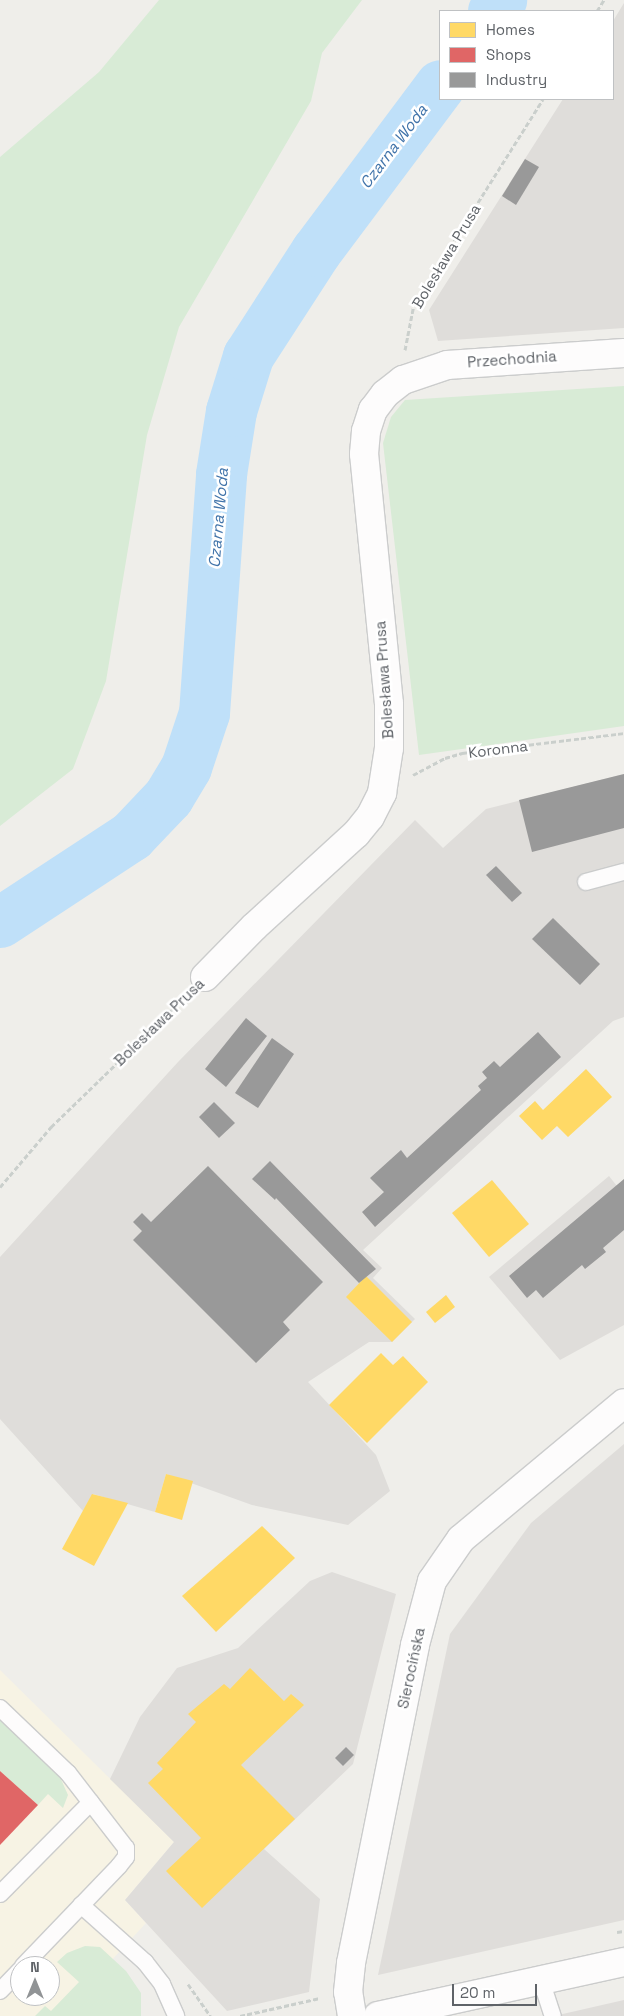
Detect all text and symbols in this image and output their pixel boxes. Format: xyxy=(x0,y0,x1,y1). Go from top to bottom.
legend xyxy=(439,10,614,100)
text: Homes xyxy=(486,20,535,39)
text: Shops xyxy=(486,45,531,64)
text: Industry xyxy=(486,70,547,89)
water label: Czarna Woda xyxy=(356,101,432,193)
street label: Bolesława Prusa xyxy=(408,201,484,311)
street label: Przechodnia xyxy=(467,347,557,371)
water label: Czarna Woda xyxy=(205,467,233,569)
street label: Bolesława Prusa xyxy=(371,620,397,740)
street label: Koronna xyxy=(467,736,529,762)
street label: Bolesława Prusa xyxy=(110,974,208,1070)
street label: Sierocińska xyxy=(394,1626,428,1710)
north arrow xyxy=(10,1956,60,2006)
text: N xyxy=(30,1958,40,1976)
scale bar xyxy=(454,1974,539,2006)
text: 20 m xyxy=(460,1983,495,2002)

